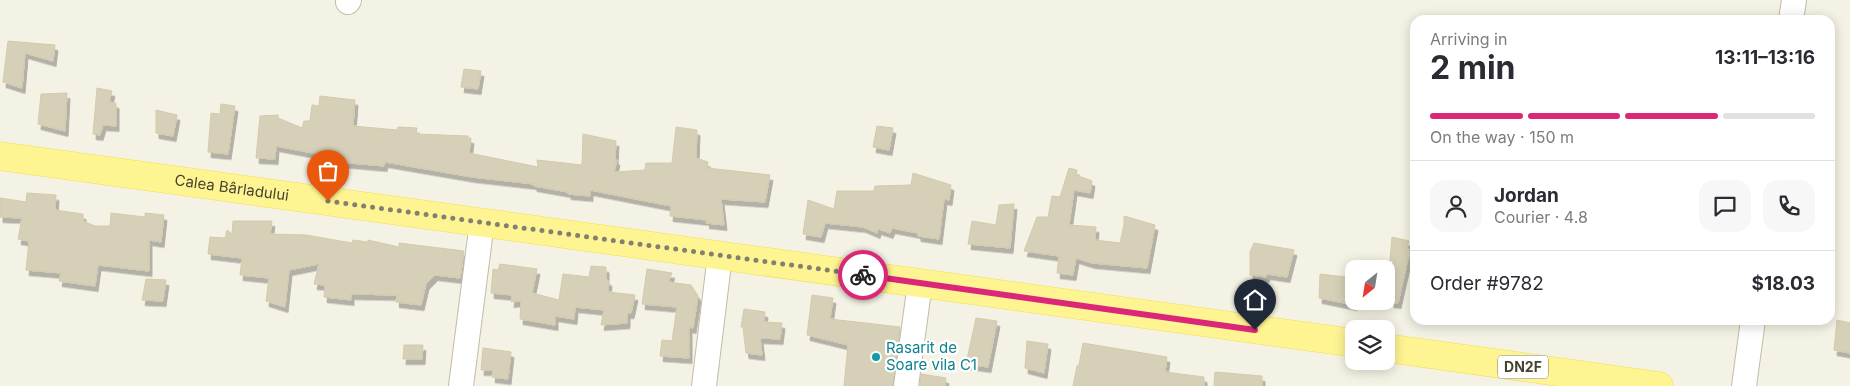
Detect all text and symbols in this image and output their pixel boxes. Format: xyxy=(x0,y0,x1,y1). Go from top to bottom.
text: Arriving in xyxy=(1430,29,1507,49)
text: 13:11–13:16 xyxy=(1715,46,1815,69)
text: 2 min xyxy=(1430,48,1516,87)
text: On the way · 150 m xyxy=(1430,127,1574,147)
pin xyxy=(307,150,349,201)
icon: bag xyxy=(314,157,342,185)
street label: Calea Bârladului xyxy=(174,170,290,205)
button: person xyxy=(1430,180,1482,232)
button: chat xyxy=(1699,180,1751,232)
button: phone xyxy=(1763,180,1815,232)
text: Jordan xyxy=(1494,184,1559,207)
text: Courier · 4.8 xyxy=(1494,207,1588,227)
courier xyxy=(838,250,888,300)
north arrow xyxy=(1345,260,1395,310)
map controls xyxy=(1345,260,1395,370)
icon: bike xyxy=(849,261,877,289)
text: Order #9782 xyxy=(1430,272,1544,295)
text: $18.03 xyxy=(1752,272,1815,295)
pin xyxy=(1234,279,1276,330)
icon: home xyxy=(1241,286,1269,314)
button: layers xyxy=(1345,320,1395,370)
place label: Rasarit de Soare vila C1 xyxy=(886,338,977,374)
marker: Rasarit de Soare vila C1 xyxy=(870,351,882,363)
road number: DN2F xyxy=(1498,356,1548,378)

